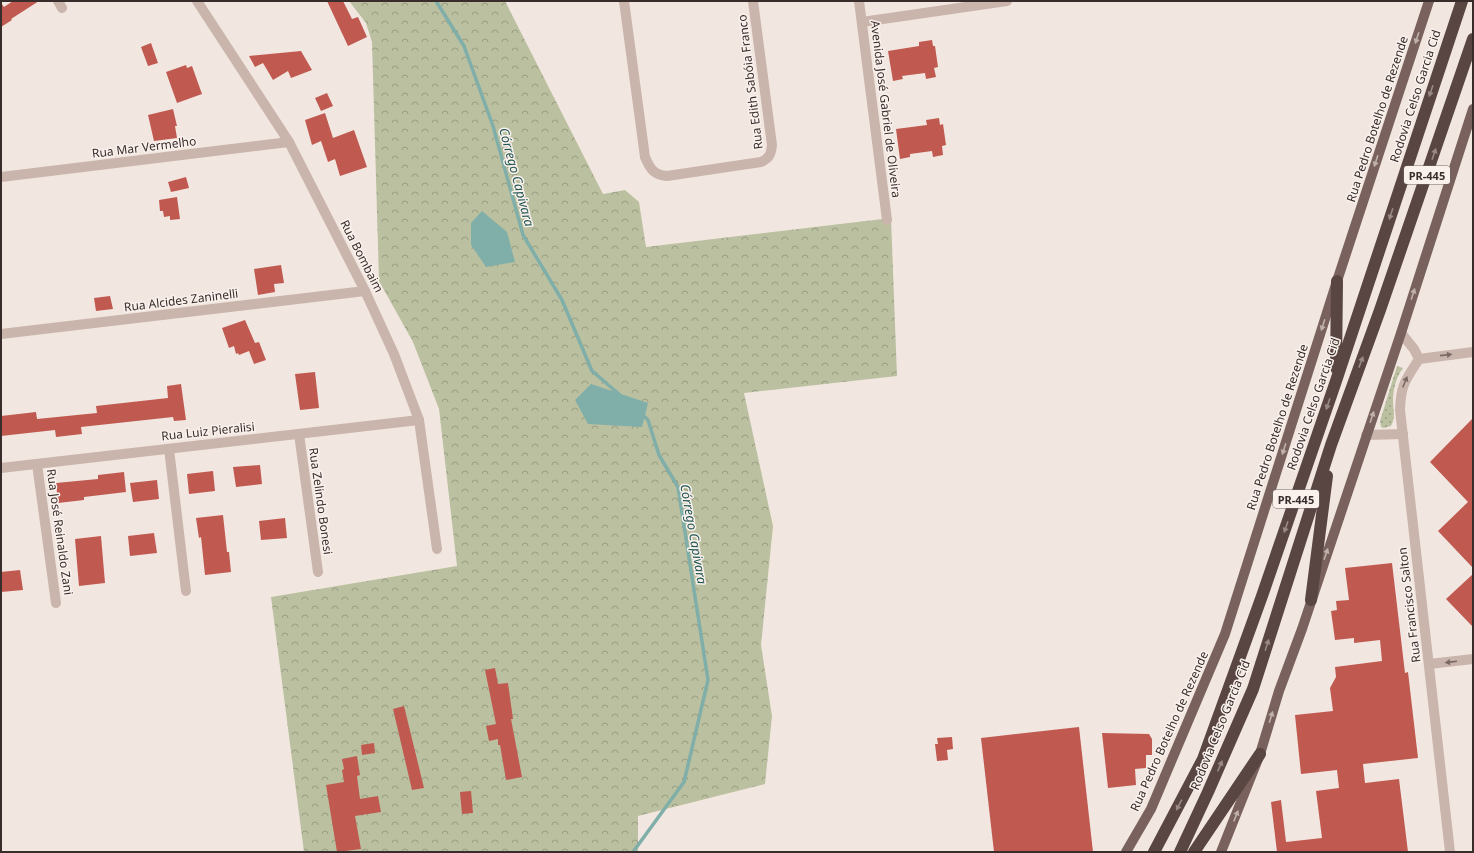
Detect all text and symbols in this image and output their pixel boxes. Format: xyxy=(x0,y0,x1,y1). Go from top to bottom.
street label: Rua Edith Sabóia Franco xyxy=(733,14,767,150)
street label: Avenida José Gabriel de Oliveira xyxy=(867,19,905,199)
street label: Rodovia Celso Garcia Cid xyxy=(1385,27,1445,165)
one-way arrow xyxy=(1414,32,1420,44)
street label: Rua Pedro Botelho de Rezende xyxy=(1342,34,1412,204)
one-way arrow xyxy=(1428,85,1434,97)
water label: Córrego Capivara xyxy=(495,126,539,229)
street label: Rua Mar Vermelho xyxy=(91,132,197,162)
one-way arrow xyxy=(1431,148,1437,160)
one-way arrow xyxy=(1373,156,1379,168)
road number: PR-445 xyxy=(1404,166,1450,184)
one-way arrow xyxy=(1387,208,1393,220)
street label: Rua Bombaim xyxy=(336,217,388,295)
street label: Rua Alcides Zaninelli xyxy=(123,285,239,315)
one-way arrow xyxy=(1410,288,1416,300)
one-way arrow xyxy=(1320,319,1326,331)
street label: Rodovia Celso Garcia Cid xyxy=(1282,336,1344,472)
street label: Rua Pedro Botelho de Rezende xyxy=(1242,342,1312,512)
one-way arrow xyxy=(1440,352,1452,358)
one-way arrow xyxy=(1358,356,1364,368)
one-way arrow xyxy=(1403,375,1409,387)
one-way arrow xyxy=(1325,398,1331,410)
one-way arrow xyxy=(1370,411,1376,423)
street label: Rua Luiz Pieralisi xyxy=(160,418,256,444)
one-way arrow xyxy=(1281,443,1287,455)
street label: Rua Zelindo Bonesi xyxy=(305,446,337,556)
street label: Rua José Reinaldo Zani xyxy=(43,468,77,596)
water label: Córrego Capivara xyxy=(676,483,712,586)
road number: PR-445 xyxy=(1273,490,1319,508)
one-way arrow xyxy=(1283,521,1289,533)
street label: Rua Francisco Salton xyxy=(1393,546,1425,664)
one-way arrow xyxy=(1324,547,1330,559)
one-way arrow xyxy=(1264,638,1270,650)
street label: Rua Pedro Botelho de Rezende xyxy=(1126,648,1212,814)
street label: Rodovia Celso Garcia Cid xyxy=(1186,658,1254,792)
one-way arrow xyxy=(1445,659,1457,665)
one-way arrow xyxy=(1268,710,1274,722)
one-way arrow xyxy=(1217,759,1223,771)
one-way arrow xyxy=(1176,799,1183,811)
one-way arrow xyxy=(1233,809,1239,821)

